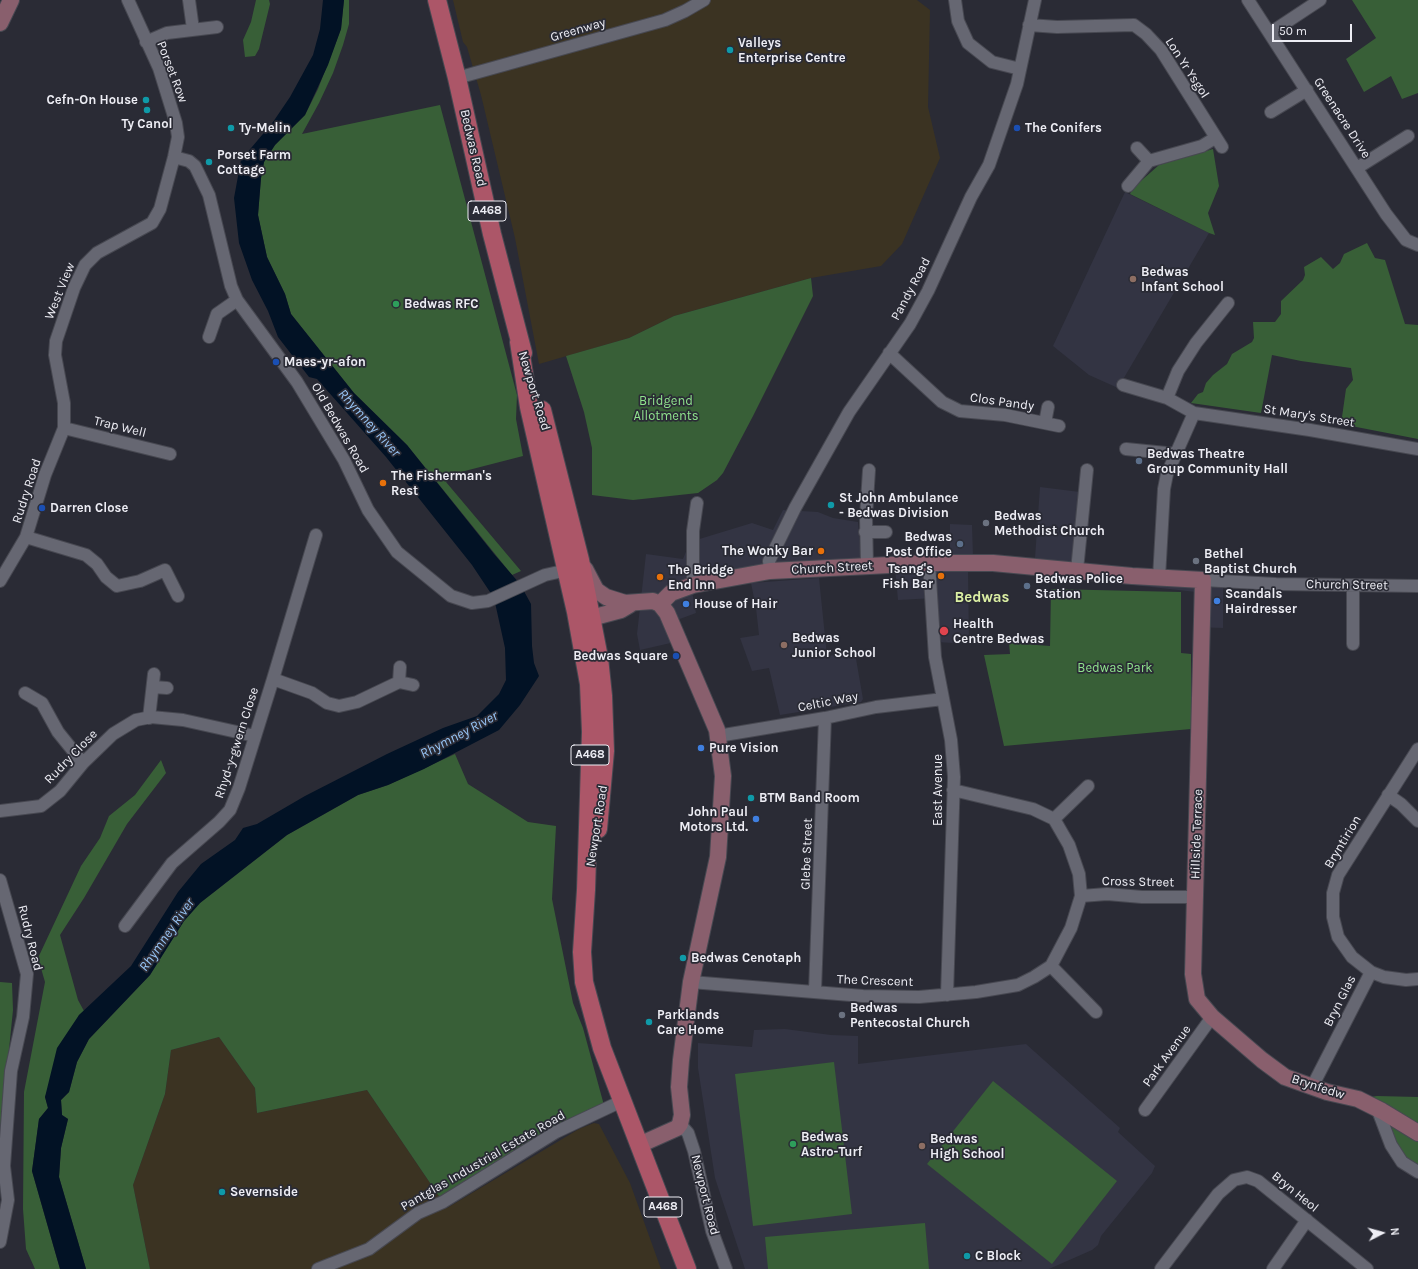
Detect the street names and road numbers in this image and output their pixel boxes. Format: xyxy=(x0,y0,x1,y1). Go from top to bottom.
street label: Greenway xyxy=(549,15,607,45)
street label: Lon Yr Ysgol xyxy=(1162,35,1212,101)
street label: Porset Row xyxy=(153,39,191,105)
street label: Greenacre Drive xyxy=(1310,75,1374,161)
street label: Bedwas Road xyxy=(457,108,489,188)
road number: A468 xyxy=(468,201,506,221)
street label: Pandy Road xyxy=(888,255,934,323)
street label: West View xyxy=(42,260,78,322)
street label: Newport Road xyxy=(515,349,553,433)
street label: Old Bedwas Road xyxy=(308,380,372,476)
street label: Clos Pandy xyxy=(969,390,1035,414)
street label: St Mary's Street xyxy=(1262,401,1356,431)
street label: Trap Well xyxy=(92,413,148,441)
street label: Rudry Road xyxy=(9,457,45,525)
street label: Church Street xyxy=(791,558,873,578)
street label: Church Street xyxy=(1306,576,1388,594)
street label: Rhyd-y-gwern Close xyxy=(212,685,262,801)
street label: Celtic Way xyxy=(796,688,860,716)
street label: Rudry Close xyxy=(41,727,101,787)
road number: A468 xyxy=(571,745,609,765)
street label: East Avenue xyxy=(930,754,946,826)
street label: Newport Road xyxy=(583,784,611,868)
street label: Hillside Terrace xyxy=(1188,789,1206,879)
street label: Bryntirion xyxy=(1321,813,1365,871)
street label: Glebe Street xyxy=(798,818,816,890)
street label: Cross Street xyxy=(1102,874,1174,890)
street label: Rudry Road xyxy=(14,903,46,973)
street label: The Crescent xyxy=(837,972,913,990)
street label: Bryn Glas xyxy=(1320,973,1360,1029)
street label: Park Avenue xyxy=(1139,1022,1195,1090)
street label: Brynfedw xyxy=(1289,1071,1347,1103)
street label: Pantglas Industrial Estate Road xyxy=(398,1107,568,1215)
street label: Newport Road xyxy=(687,1153,723,1237)
street label: Bryn Heol xyxy=(1268,1168,1322,1216)
road number: A468 xyxy=(644,1197,682,1217)

